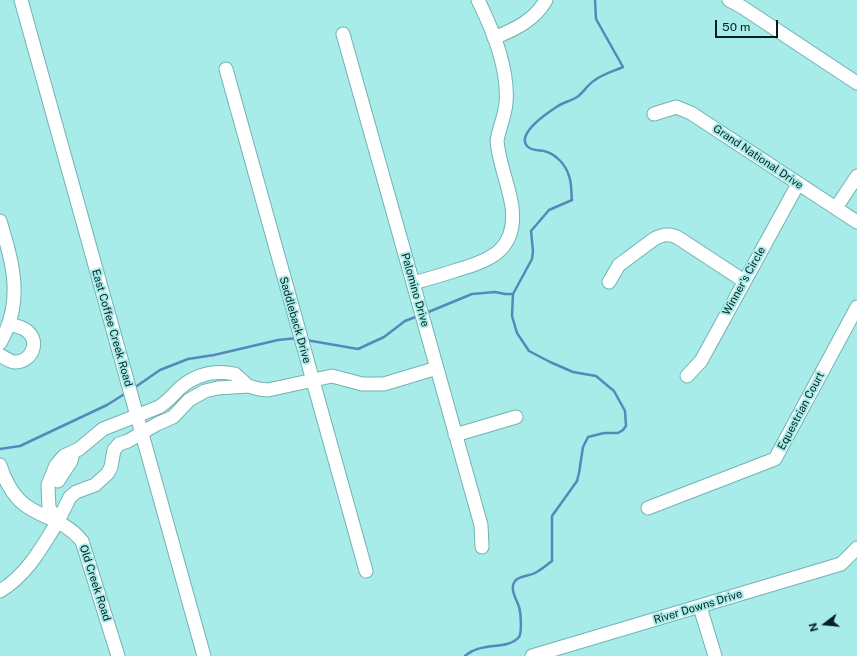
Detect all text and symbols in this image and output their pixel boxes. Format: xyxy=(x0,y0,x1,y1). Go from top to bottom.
scale bar xyxy=(717,12,780,38)
text: 50 m xyxy=(722,20,750,34)
street label: Grand National Drive xyxy=(710,122,806,192)
street label: Winner's Circle xyxy=(720,244,768,318)
street label: Palomino Drive xyxy=(398,252,432,328)
street label: East Coffee Creek Road xyxy=(89,268,135,388)
street label: Saddleback Drive xyxy=(276,275,314,365)
street label: Equestrian Court xyxy=(775,370,827,452)
street label: Old Creek Road xyxy=(76,543,114,623)
street label: River Downs Drive xyxy=(652,587,744,627)
north arrow xyxy=(805,604,845,644)
text: N xyxy=(807,622,820,633)

